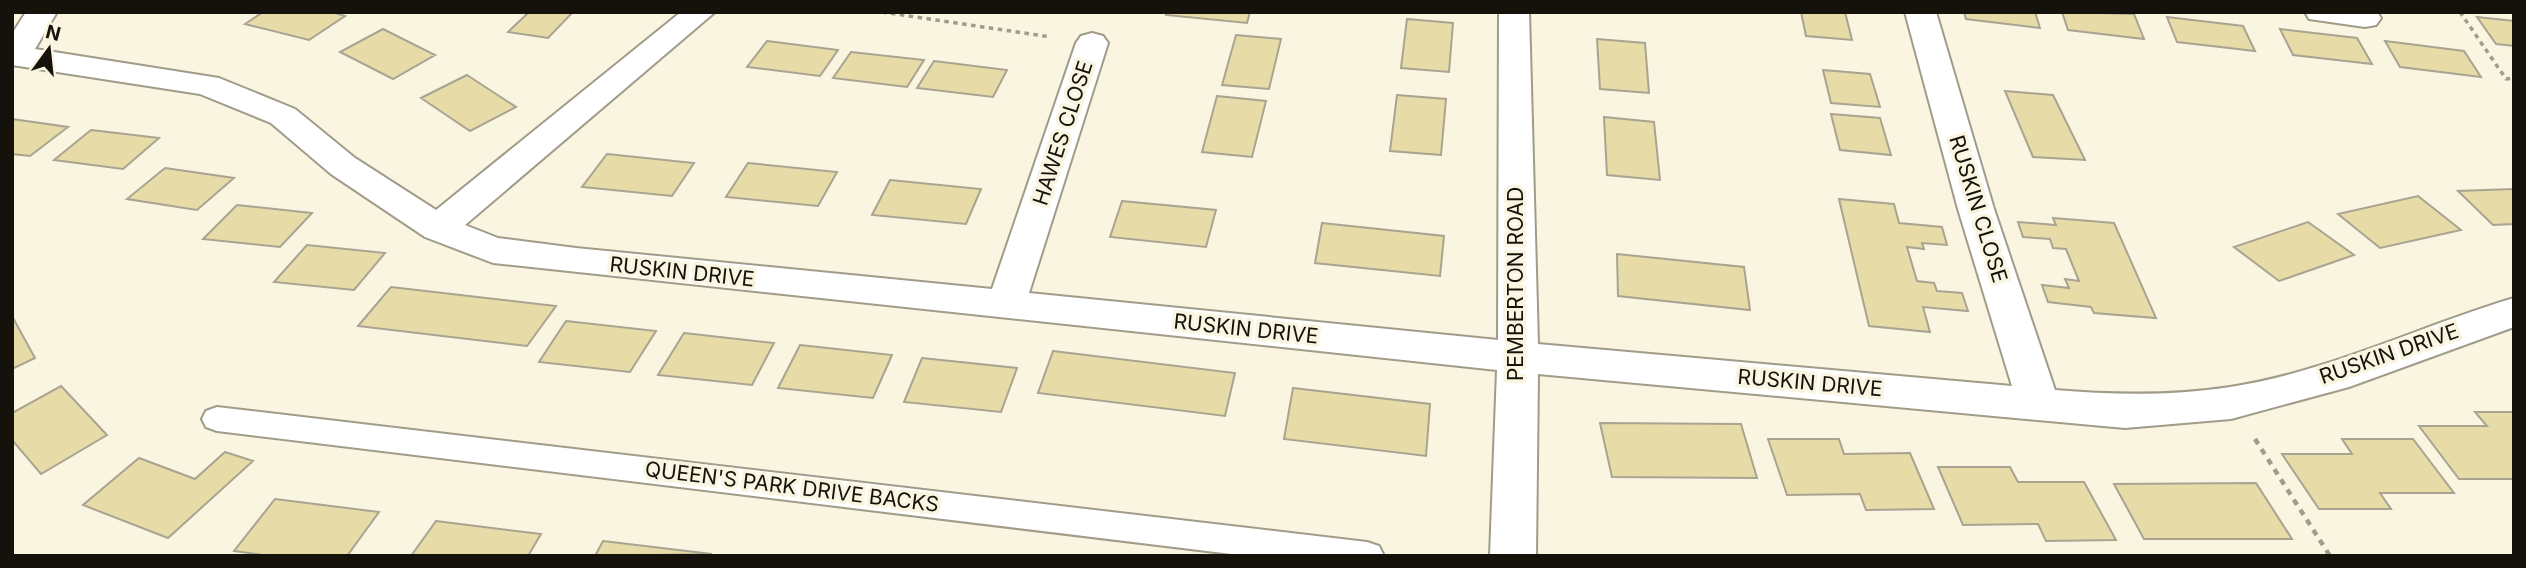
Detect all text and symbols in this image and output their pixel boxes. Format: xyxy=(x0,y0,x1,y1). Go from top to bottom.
north arrow xyxy=(14,14,84,84)
text: N xyxy=(43,20,63,46)
street label: HAWES CLOSE xyxy=(1027,57,1098,208)
street label: RUSKIN CLOSE xyxy=(1944,132,2013,286)
street label: PEMBERTON ROAD xyxy=(1503,187,1528,381)
street label: RUSKIN DRIVE xyxy=(608,251,756,292)
street label: RUSKIN DRIVE xyxy=(1172,308,1320,349)
street label: RUSKIN DRIVE xyxy=(2316,318,2462,389)
street label: RUSKIN DRIVE xyxy=(1736,364,1884,401)
street label: QUEEN'S PARK DRIVE BACKS xyxy=(644,456,940,517)

